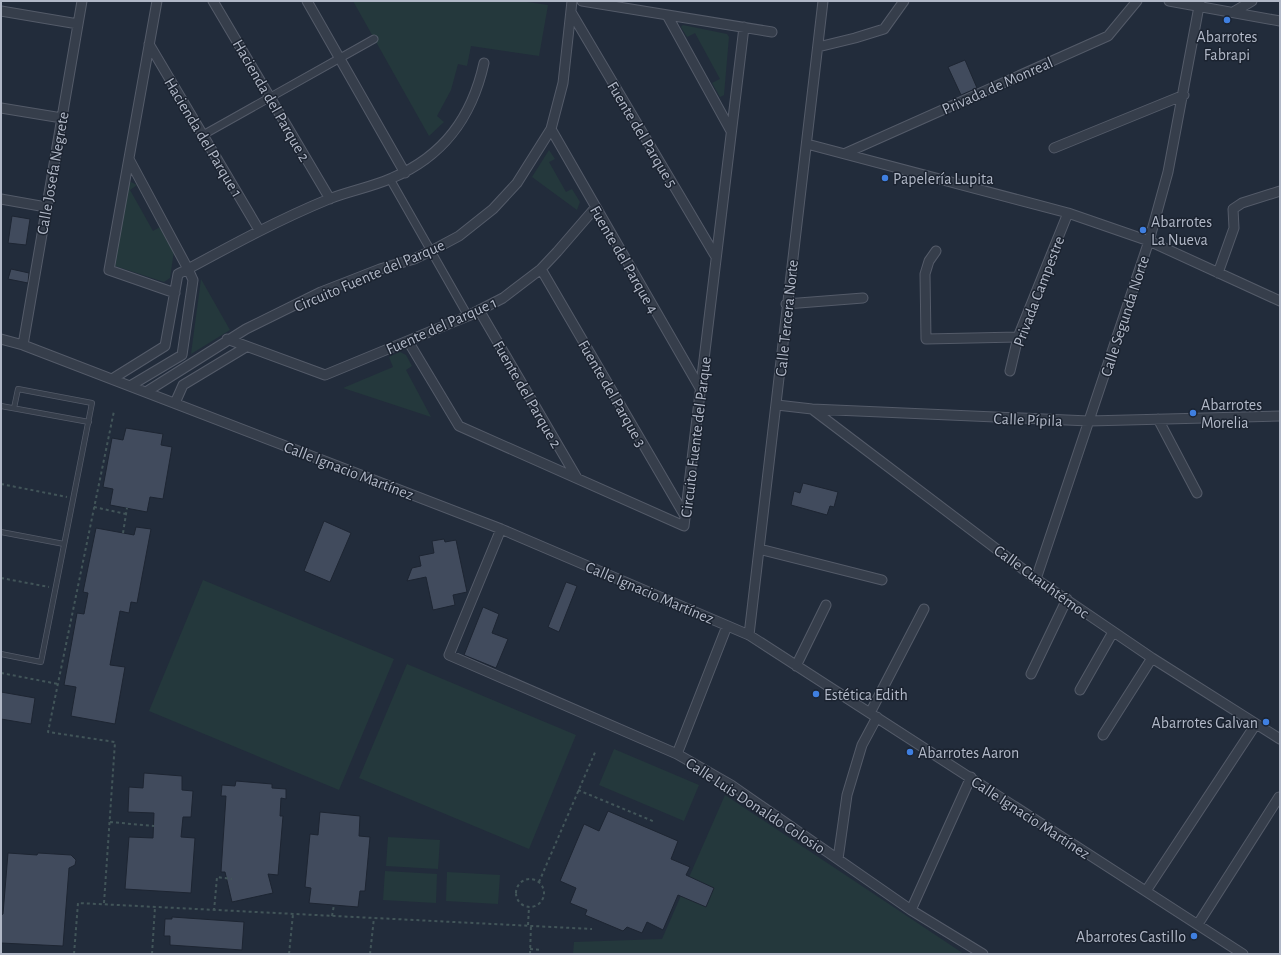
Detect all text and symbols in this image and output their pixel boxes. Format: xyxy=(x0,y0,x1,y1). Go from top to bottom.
marker: Abarrotes Fabrapi xyxy=(1222,15,1232,25)
place label: Abarrotes Fabrapi xyxy=(1196,29,1258,63)
street label: Hacienda del Parque 2 xyxy=(230,37,313,164)
street label: Privada de Monreal xyxy=(940,54,1055,118)
street label: Hacienda del Parque 1 xyxy=(161,75,245,200)
street label: Fuente del Parque 5 xyxy=(604,79,680,190)
street label: Calle Josefa Negrete xyxy=(34,110,72,236)
place label: Papelería Lupita xyxy=(893,171,994,187)
marker: Papelería Lupita xyxy=(880,173,890,183)
street label: Fuente del Parque 4 xyxy=(587,203,662,316)
place label: Abarrotes La Nueva xyxy=(1151,214,1212,248)
marker: Abarrotes La Nueva xyxy=(1138,225,1148,235)
street label: Privada Campestre xyxy=(1011,234,1067,349)
street label: Circuito Fuente del Parque xyxy=(292,237,447,315)
street label: Calle Segunda Norte xyxy=(1098,254,1152,379)
street label: Calle Tercera Norte xyxy=(773,259,801,377)
street label: Fuente del Parque 1 xyxy=(384,294,499,357)
street label: Fuente del Parque 3 xyxy=(575,337,649,450)
street label: Fuente del Parque 2 xyxy=(490,338,564,451)
street label: Circuito Fuente del Parque xyxy=(678,356,714,519)
place label: Abarrotes Morelia xyxy=(1201,397,1262,431)
marker: Abarrotes Morelia xyxy=(1188,408,1198,418)
street label: Calle Pípila xyxy=(993,411,1063,429)
street label: Calle Ignacio Martínez xyxy=(282,439,416,503)
street label: Calle Cuauhtémoc xyxy=(991,542,1092,621)
street label: Calle Ignacio Martínez xyxy=(583,559,716,627)
place label: Estética Edith xyxy=(824,687,908,703)
marker: Estética Edith xyxy=(811,689,821,699)
place label: Abarrotes Galvan xyxy=(1152,715,1258,731)
marker: Abarrotes Galvan xyxy=(1261,717,1271,727)
place label: Abarrotes Aaron xyxy=(918,745,1019,761)
marker: Abarrotes Aaron xyxy=(905,747,915,757)
street label: Calle Luis Donaldo Colosio xyxy=(683,755,828,857)
street label: Calle Ignacio Martínez xyxy=(968,774,1093,862)
place label: Abarrotes Castillo xyxy=(1076,929,1186,945)
marker: Abarrotes Castillo xyxy=(1189,931,1199,941)

